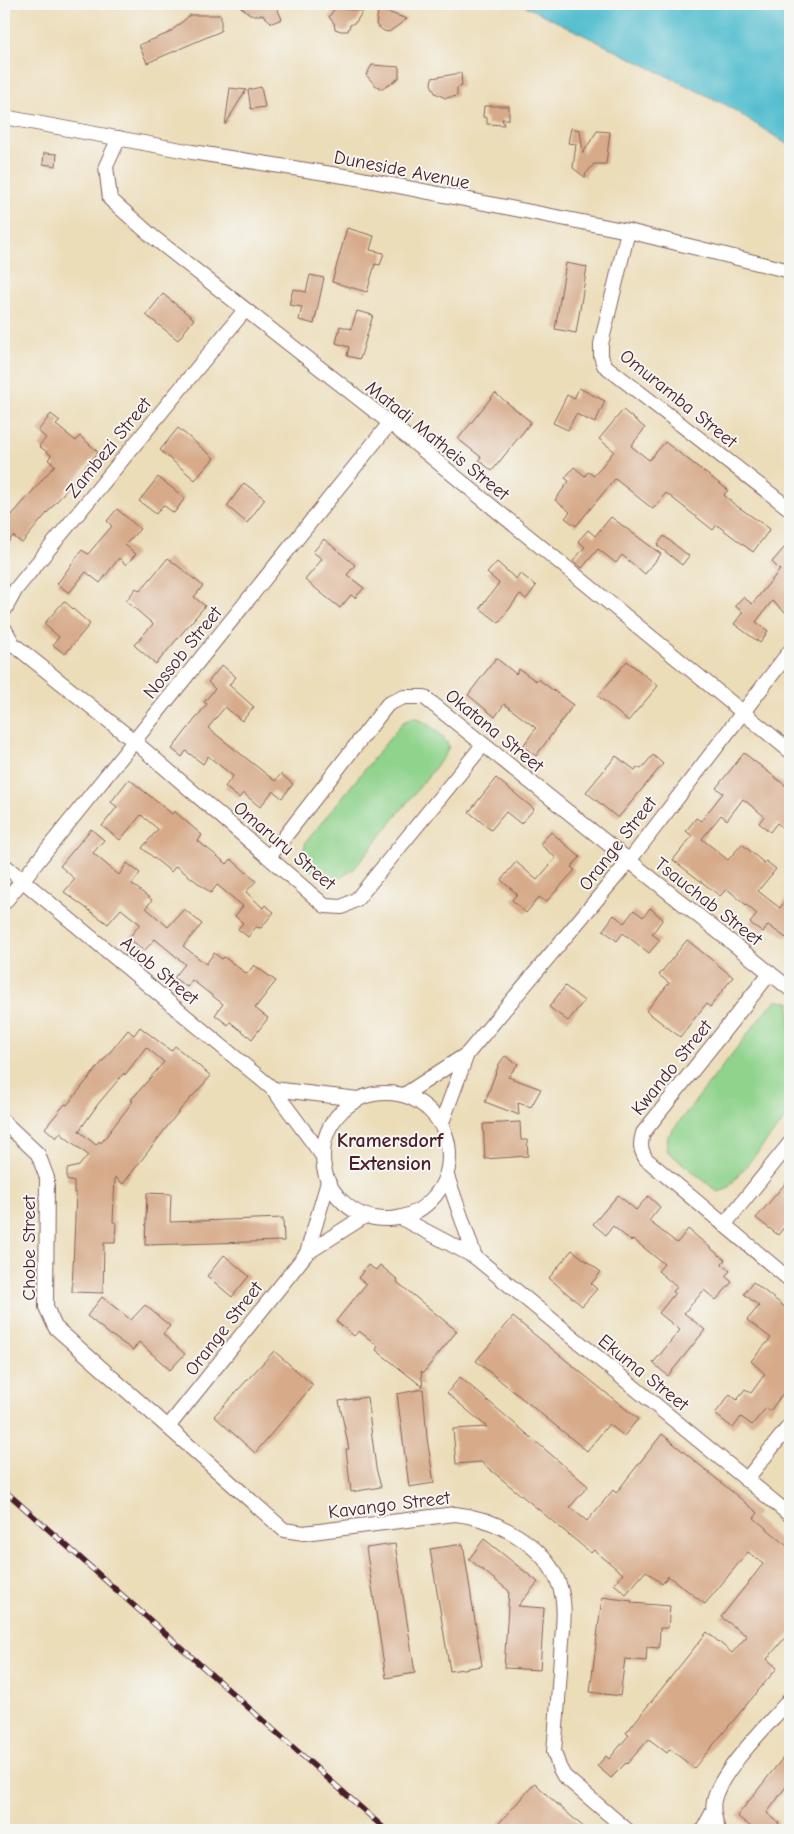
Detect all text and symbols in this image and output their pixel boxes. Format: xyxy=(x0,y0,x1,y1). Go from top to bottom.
street label: Duneside Avenue xyxy=(332,146,471,194)
street label: Omuramba Street xyxy=(615,345,742,453)
street label: Matadi Matheis Street xyxy=(361,376,514,506)
street label: Zambezi Street xyxy=(62,393,156,502)
street label: Nossob Street xyxy=(139,602,227,703)
street label: Okatana Street xyxy=(441,685,548,777)
street label: Orange Street xyxy=(574,792,662,895)
street label: Omaruru Street xyxy=(229,797,340,895)
street label: Tsauchab Street xyxy=(650,853,767,951)
street label: Auob Street xyxy=(116,932,203,1010)
street label: Kwando Street xyxy=(627,1015,717,1120)
district label: Kramersdorf Extension xyxy=(337,1129,445,1175)
street label: Chobe Street xyxy=(18,1195,40,1301)
street label: Orange Street xyxy=(180,1277,268,1380)
street label: Ekuma Street xyxy=(594,1330,693,1416)
street label: Kavango Street xyxy=(327,1487,452,1523)

